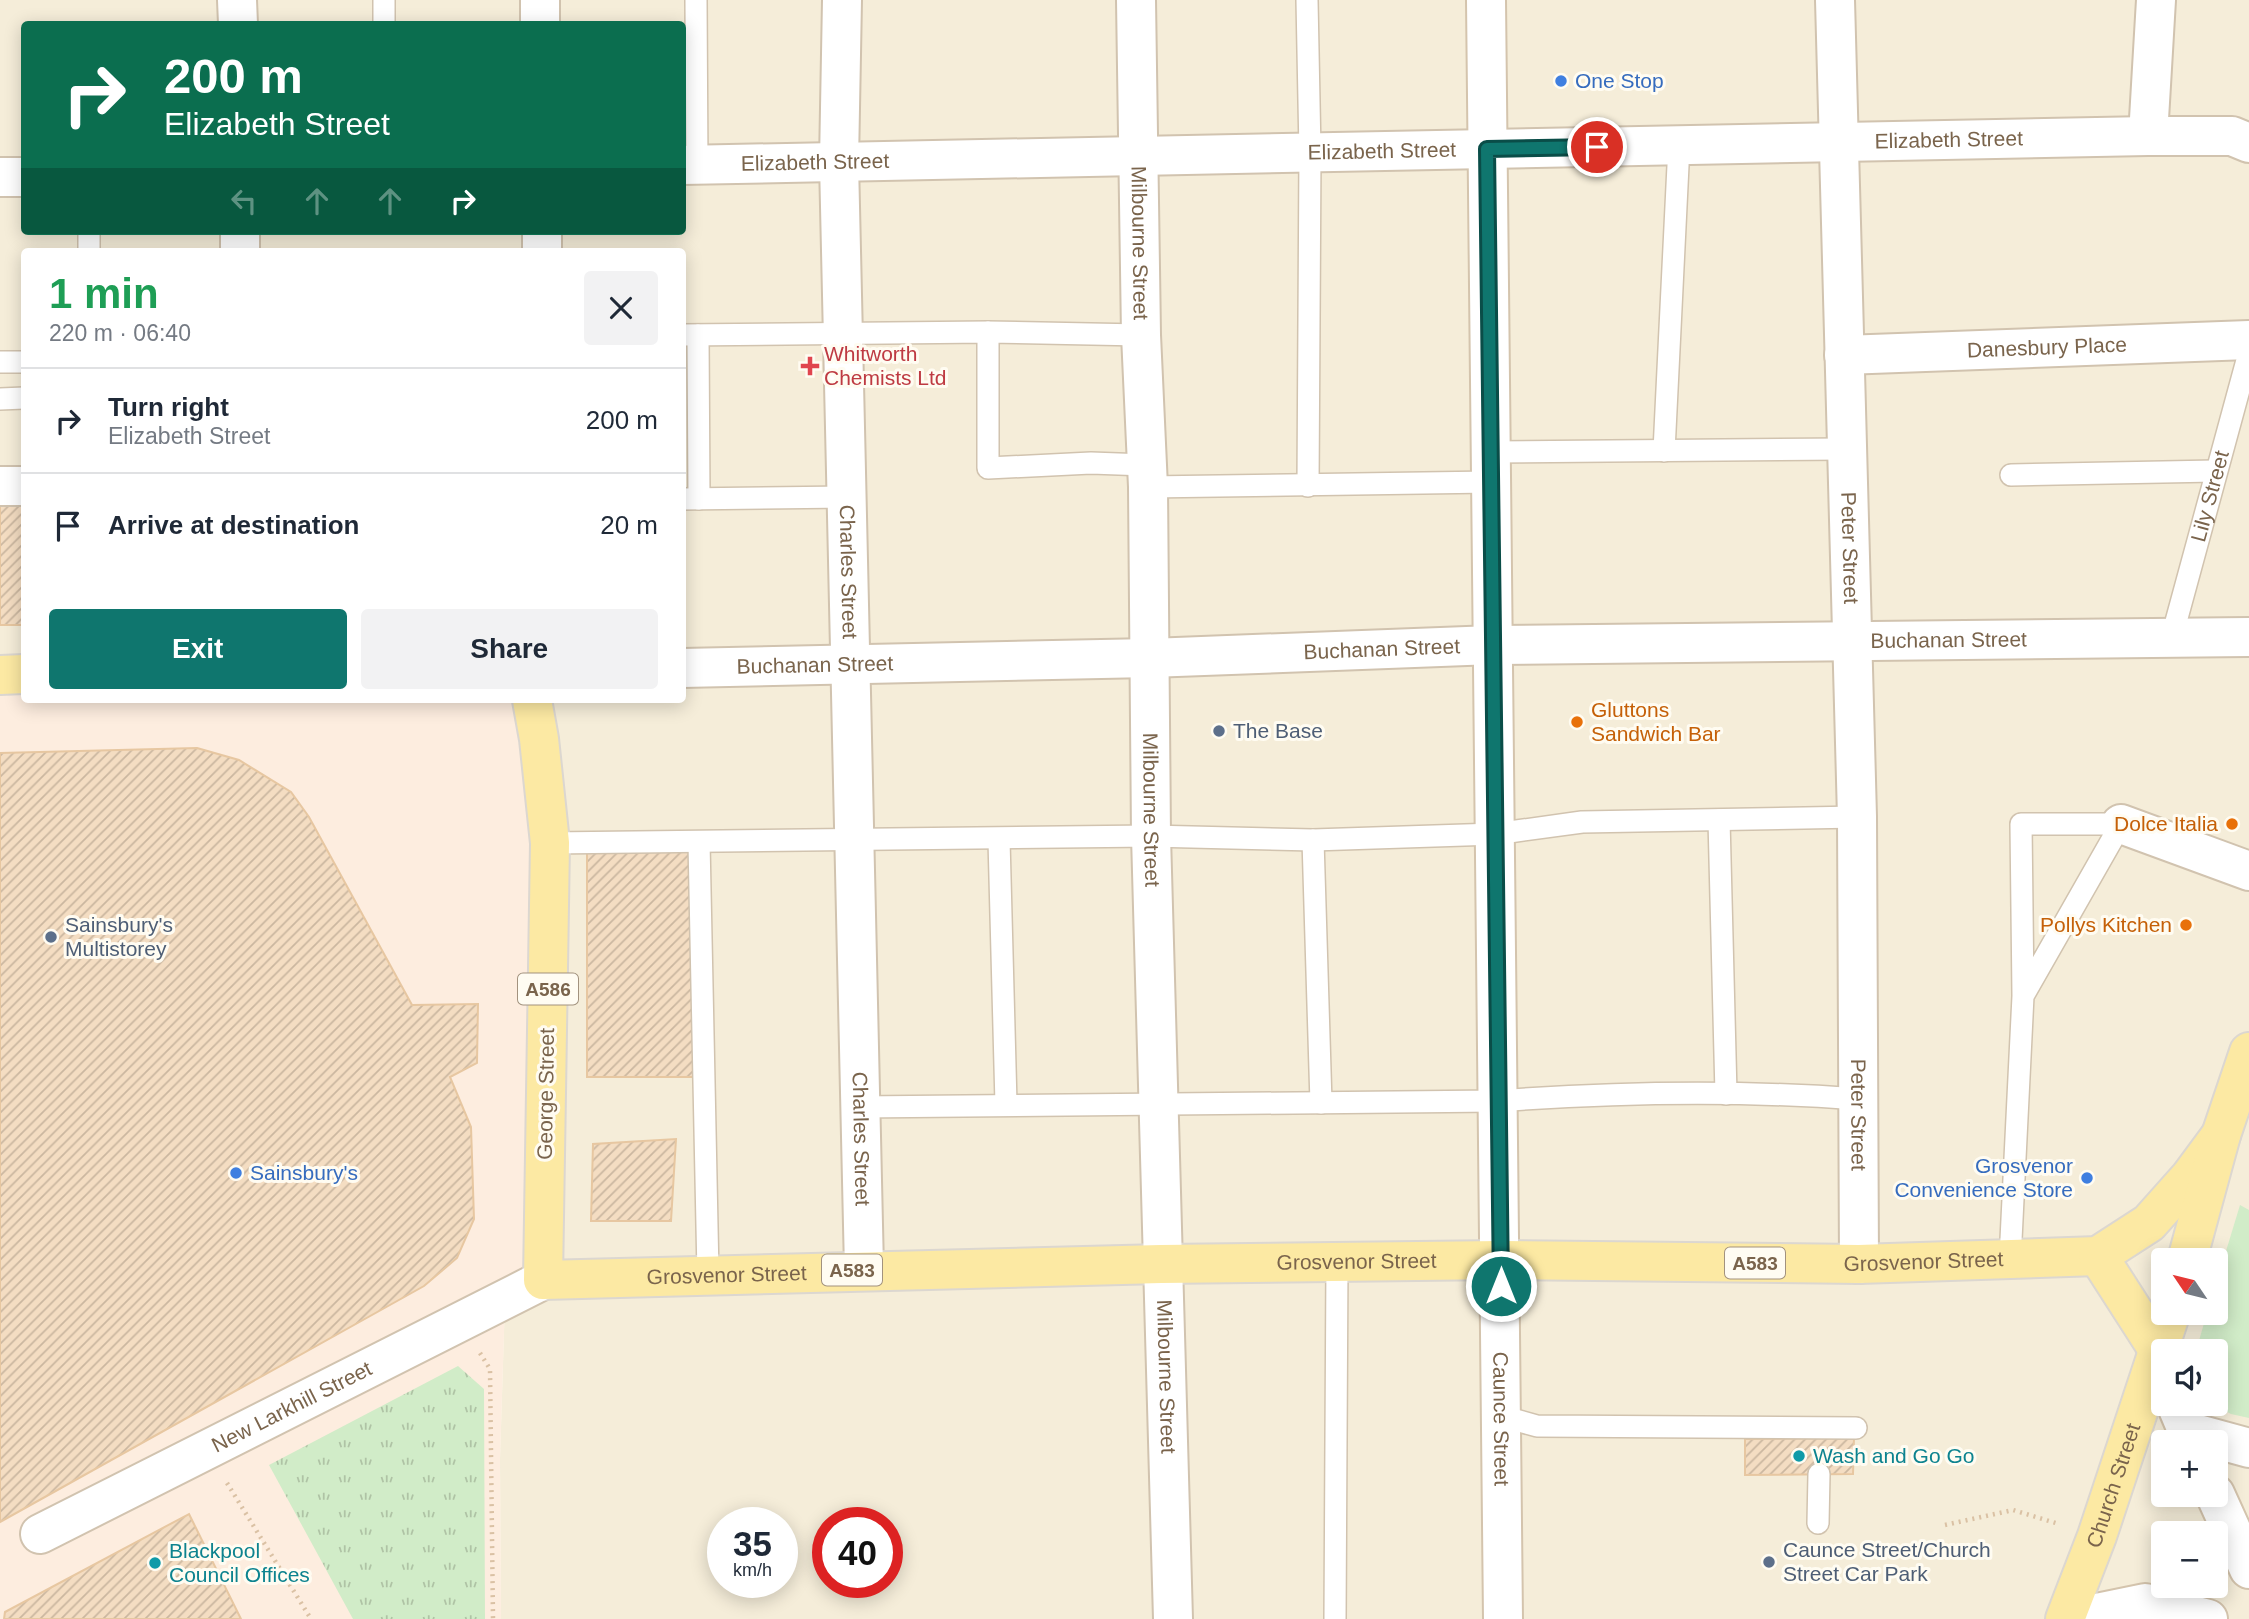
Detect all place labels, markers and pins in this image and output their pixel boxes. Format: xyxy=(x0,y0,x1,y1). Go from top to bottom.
place label: One Stop xyxy=(1575,69,1664,92)
marker: One Stop xyxy=(1553,73,1569,89)
pin xyxy=(1567,117,1627,177)
place label: Whitworth Chemists Ltd xyxy=(824,342,947,389)
marker: Whitworth Chemists Ltd xyxy=(802,358,818,374)
place label: Gluttons Sandwich Bar xyxy=(1591,698,1721,745)
marker: Gluttons Sandwich Bar xyxy=(1569,714,1585,730)
place label: The Base xyxy=(1233,719,1323,742)
marker: The Base xyxy=(1211,723,1227,739)
place label: Dolce Italia xyxy=(2114,812,2218,835)
marker: Dolce Italia xyxy=(2224,816,2240,832)
place label: Sainsbury's Multistorey xyxy=(65,913,173,960)
place label: Pollys Kitchen xyxy=(2040,913,2172,936)
marker: Pollys Kitchen xyxy=(2178,917,2194,933)
marker: Sainsbury's Multistorey xyxy=(43,929,59,945)
place label: Grosvenor Convenience Store xyxy=(1894,1154,2073,1201)
place label: Sainsbury's xyxy=(250,1161,358,1184)
marker: Sainsbury's xyxy=(228,1165,244,1181)
marker: Grosvenor Convenience Store xyxy=(2079,1170,2095,1186)
place label: Wash and Go Go xyxy=(1813,1444,1974,1467)
marker: Wash and Go Go xyxy=(1791,1448,1807,1464)
place label: Caunce Street/Church Street Car Park xyxy=(1783,1538,1991,1585)
place label: Blackpool Council Offices xyxy=(169,1539,310,1586)
marker: Caunce Street/Church Street Car Park xyxy=(1761,1554,1777,1570)
marker: Blackpool Council Offices xyxy=(147,1555,163,1571)

